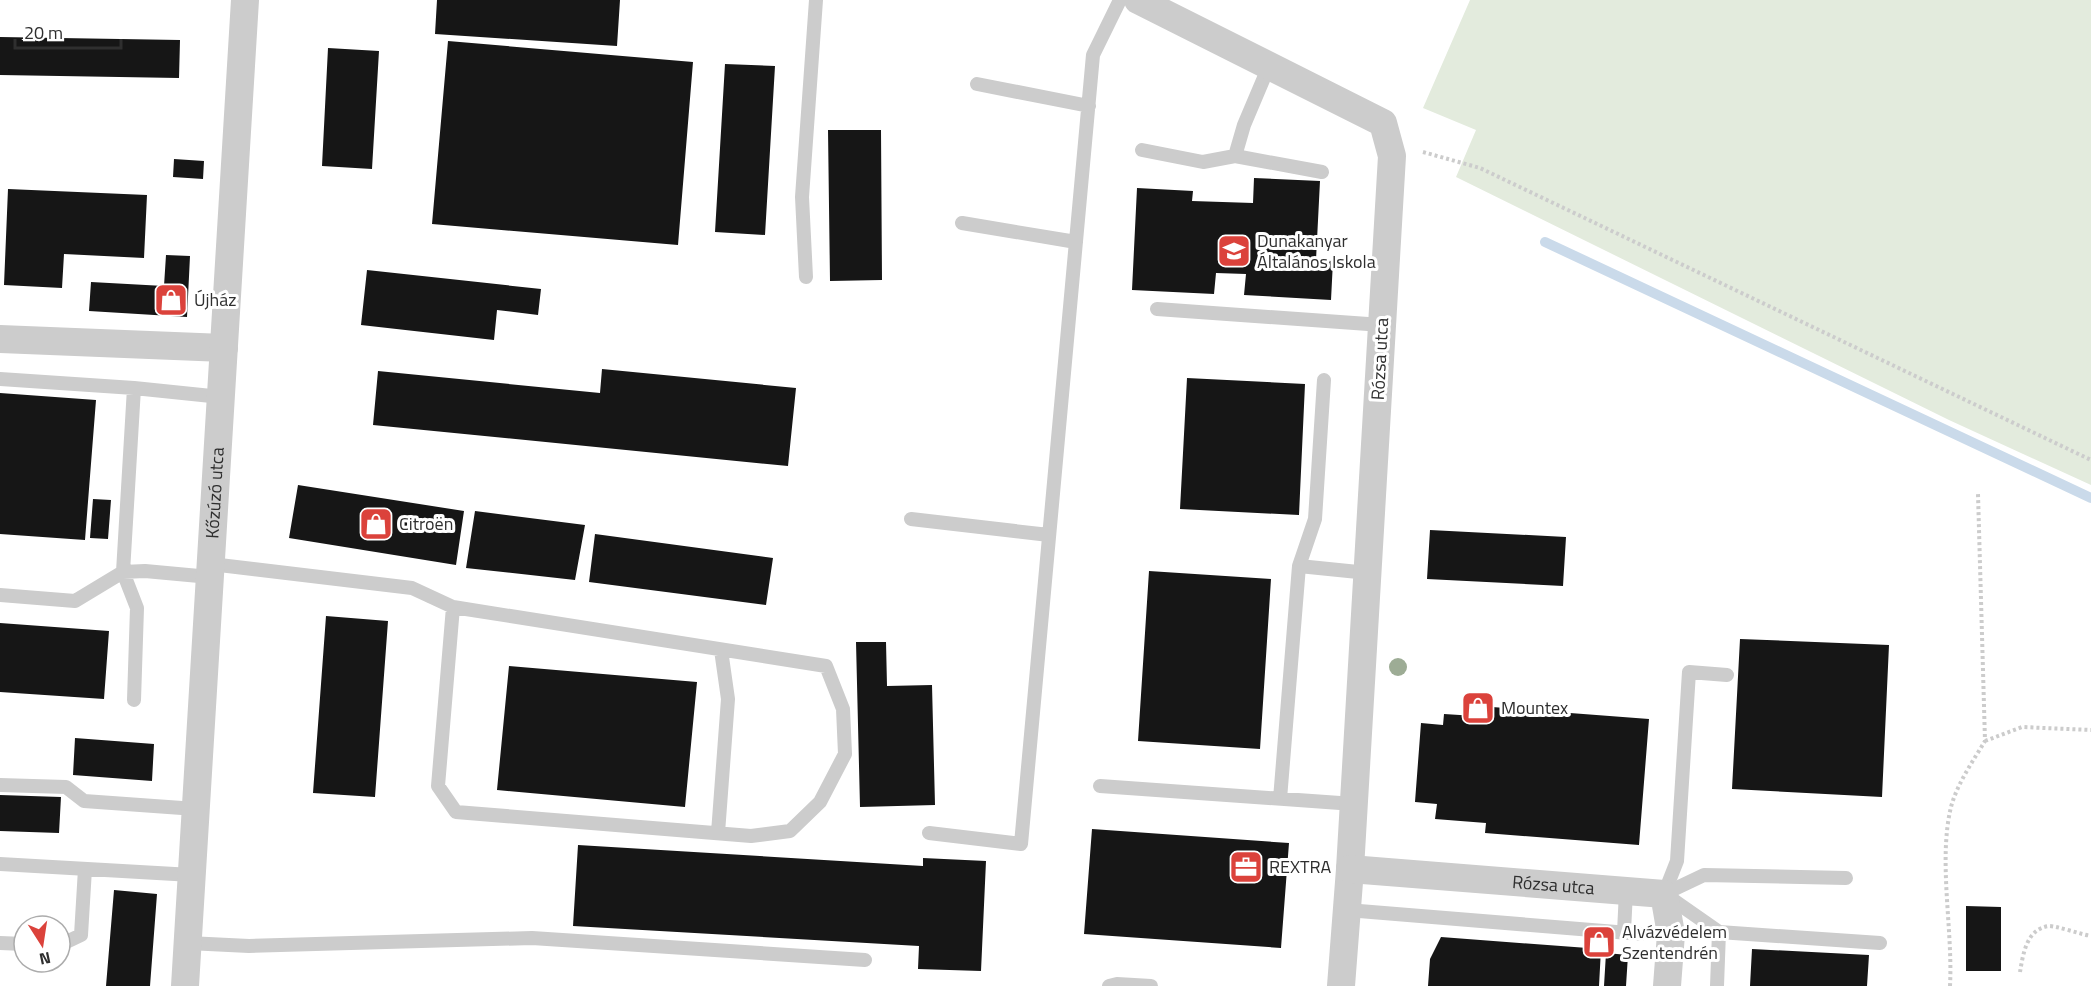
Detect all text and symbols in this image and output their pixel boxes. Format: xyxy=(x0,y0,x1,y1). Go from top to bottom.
scale bar xyxy=(15,12,122,50)
text: 20 m xyxy=(24,19,63,46)
place label: Dunakanyar Általános Iskola xyxy=(1257,227,1376,275)
school or university icon: Dunakanyar Általános Iskola xyxy=(1216,233,1252,269)
shop icon: Újház xyxy=(153,282,189,318)
place label: Újház xyxy=(194,286,236,313)
street label: Rózsa utca xyxy=(1364,317,1395,401)
street label: Kőzúzó utca xyxy=(198,446,231,539)
shop icon: Citroën xyxy=(358,506,394,542)
place label: Citroën xyxy=(399,510,453,537)
shop icon: Mountex xyxy=(1460,690,1496,726)
place label: Mountex xyxy=(1501,694,1568,721)
office icon: REXTRA xyxy=(1228,849,1264,885)
place label: REXTRA xyxy=(1269,853,1332,880)
street label: Rózsa utca xyxy=(1511,868,1596,901)
north arrow xyxy=(12,914,72,974)
place label: Alvázvédelem Szentendrén xyxy=(1622,918,1727,966)
shop icon: Alvázvédelem Szentendrén xyxy=(1581,924,1617,960)
text: N xyxy=(37,946,53,972)

